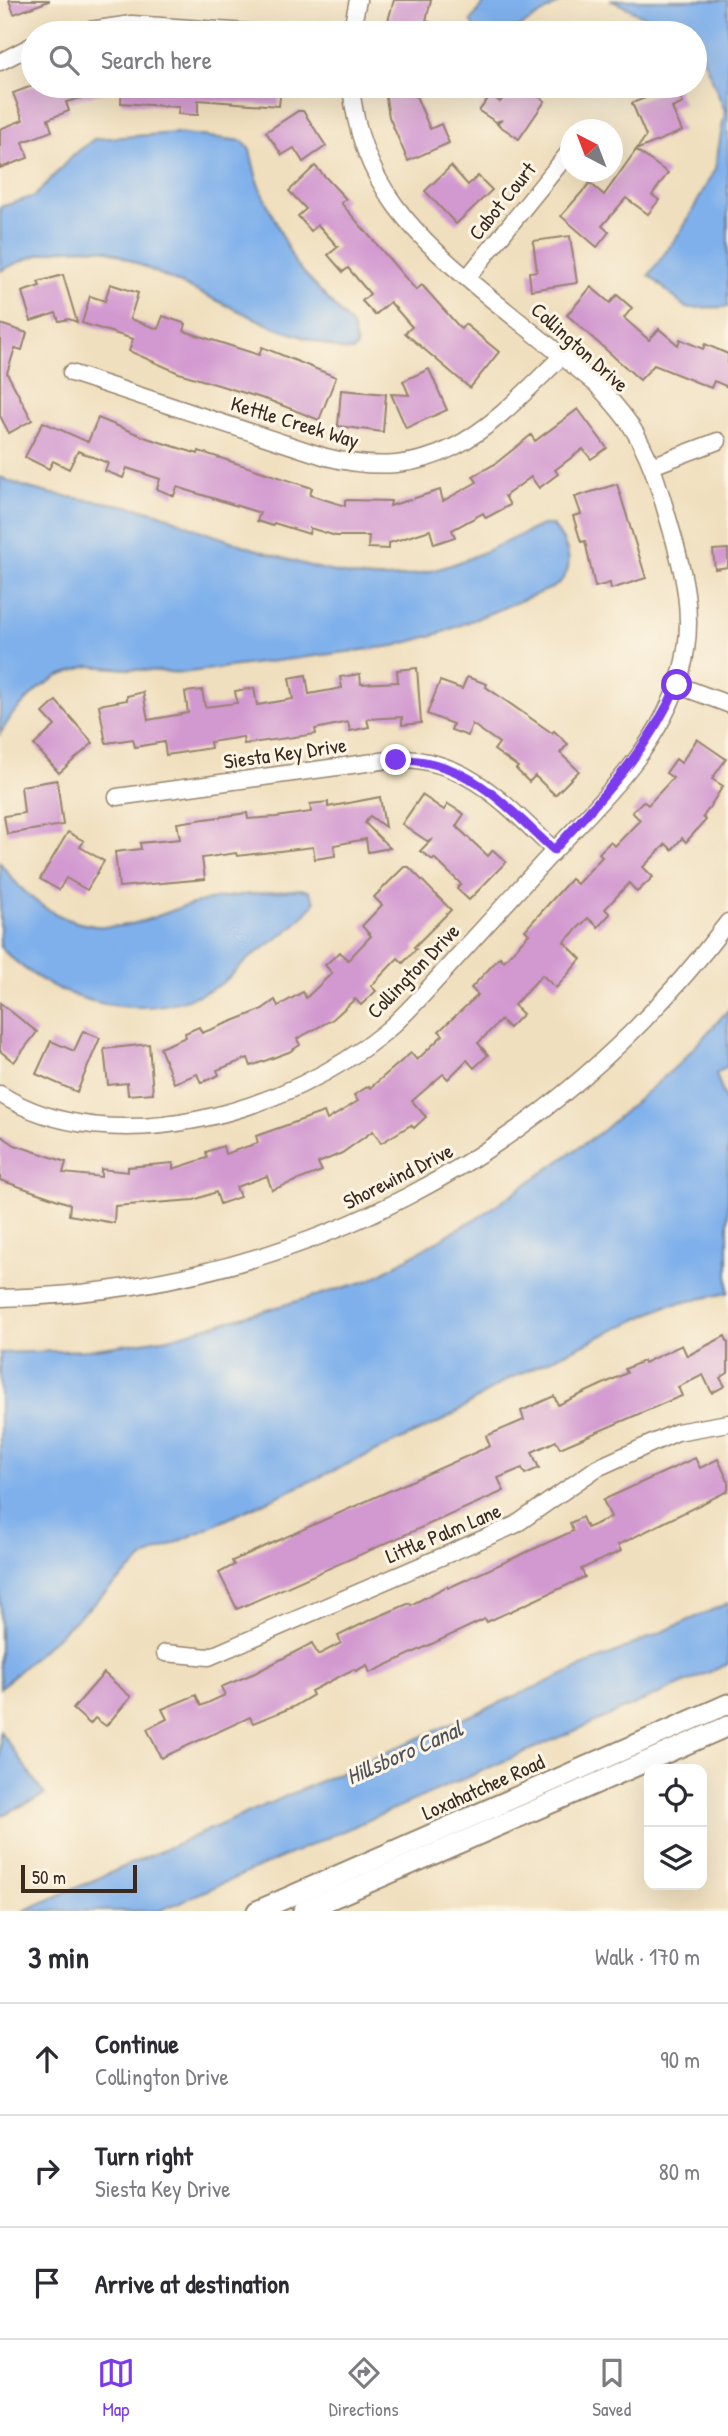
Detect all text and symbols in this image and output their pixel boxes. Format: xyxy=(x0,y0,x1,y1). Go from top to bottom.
search box xyxy=(21,21,707,98)
icon: search xyxy=(45,41,83,79)
text: Search here xyxy=(101,42,212,77)
north arrow xyxy=(560,119,623,182)
street label: Cabot Court xyxy=(462,155,543,246)
street label: Collington Drive xyxy=(525,295,635,399)
street label: Kettle Creek Way xyxy=(227,389,363,455)
route start xyxy=(661,669,692,700)
street label: Siesta Key Drive xyxy=(222,730,348,776)
route end xyxy=(380,744,411,775)
street label: Collington Drive xyxy=(360,917,466,1025)
street label: Shorewind Drive xyxy=(338,1136,458,1216)
street label: Little Palm Lane xyxy=(381,1496,505,1570)
water label: Hillsboro Canal xyxy=(341,1712,468,1791)
street label: Loxahatchee Road xyxy=(417,1747,549,1827)
map controls xyxy=(644,1764,707,1890)
button: locate xyxy=(644,1764,707,1827)
button: layers xyxy=(644,1827,707,1890)
scale bar xyxy=(21,1862,136,1894)
text: 50 m xyxy=(32,1864,66,1890)
text: 3 min xyxy=(28,1937,89,1977)
text: Walk · 170 m xyxy=(595,1941,700,1972)
text: Continue xyxy=(95,2026,179,2061)
icon: ahead xyxy=(28,2040,66,2078)
text: 90 m xyxy=(660,2044,700,2075)
text: Collington Drive xyxy=(95,2061,229,2092)
text: Turn right xyxy=(95,2138,193,2173)
icon: right xyxy=(28,2152,66,2190)
text: 80 m xyxy=(659,2156,700,2187)
text: Siesta Key Drive xyxy=(95,2173,230,2204)
icon: arrive xyxy=(28,2264,66,2302)
text: Arrive at destination xyxy=(95,2266,290,2301)
tab: Map xyxy=(97,2354,135,2422)
tab: Directions xyxy=(329,2354,399,2422)
tab: Saved xyxy=(592,2354,631,2422)

